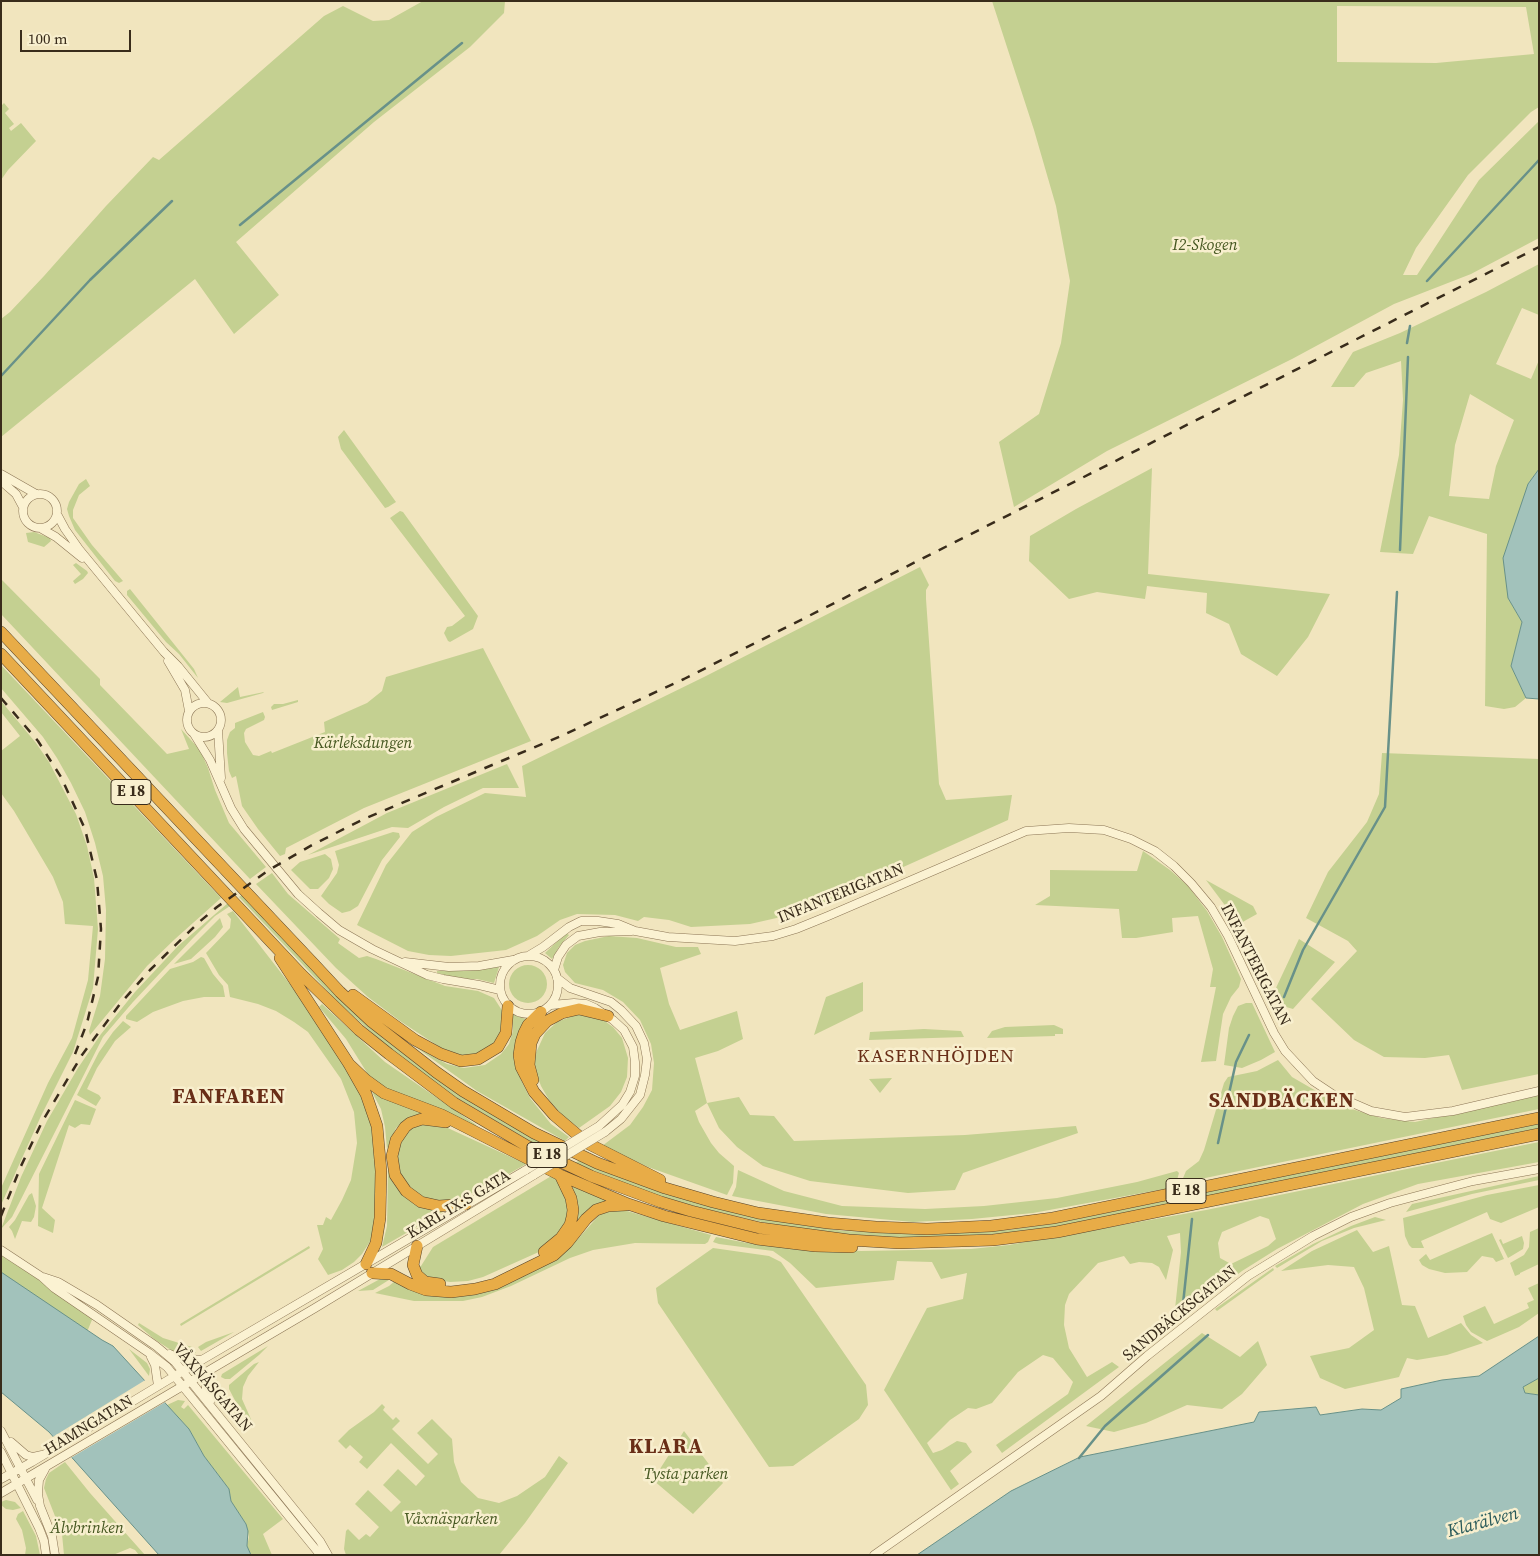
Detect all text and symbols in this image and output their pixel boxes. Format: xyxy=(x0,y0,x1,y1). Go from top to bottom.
scale bar xyxy=(22,20,134,52)
text: 100 m xyxy=(28,28,68,49)
park label: I2-Skogen xyxy=(1173,236,1237,256)
park label: Kärleksdungen xyxy=(314,734,412,754)
road number: E 18 xyxy=(111,780,151,804)
street label: INFANTERIGATAN xyxy=(775,860,907,928)
street label: INFANTERIGATAN xyxy=(1216,901,1294,1029)
district label: KASERNHÖJDEN xyxy=(856,1046,1016,1068)
district label: FANFAREN xyxy=(171,1085,287,1111)
district label: SANDBÄCKEN xyxy=(1208,1089,1356,1115)
road number: E 18 xyxy=(527,1142,567,1168)
street label: KARL IX:S GATA xyxy=(404,1167,514,1243)
road number: E 18 xyxy=(1166,1178,1206,1204)
street label: SANDBÄCKSGATAN xyxy=(1119,1262,1241,1366)
street label: VÅXNÄSGATAN xyxy=(168,1340,256,1436)
street label: HAMNGATAN xyxy=(41,1392,137,1460)
district label: KLARA xyxy=(628,1435,704,1461)
park label: Tysta parken xyxy=(644,1465,728,1485)
water label: Klarälven xyxy=(1445,1503,1521,1543)
park label: Våxnäsparken xyxy=(404,1510,498,1530)
park label: Älvbrinken xyxy=(50,1519,124,1539)

